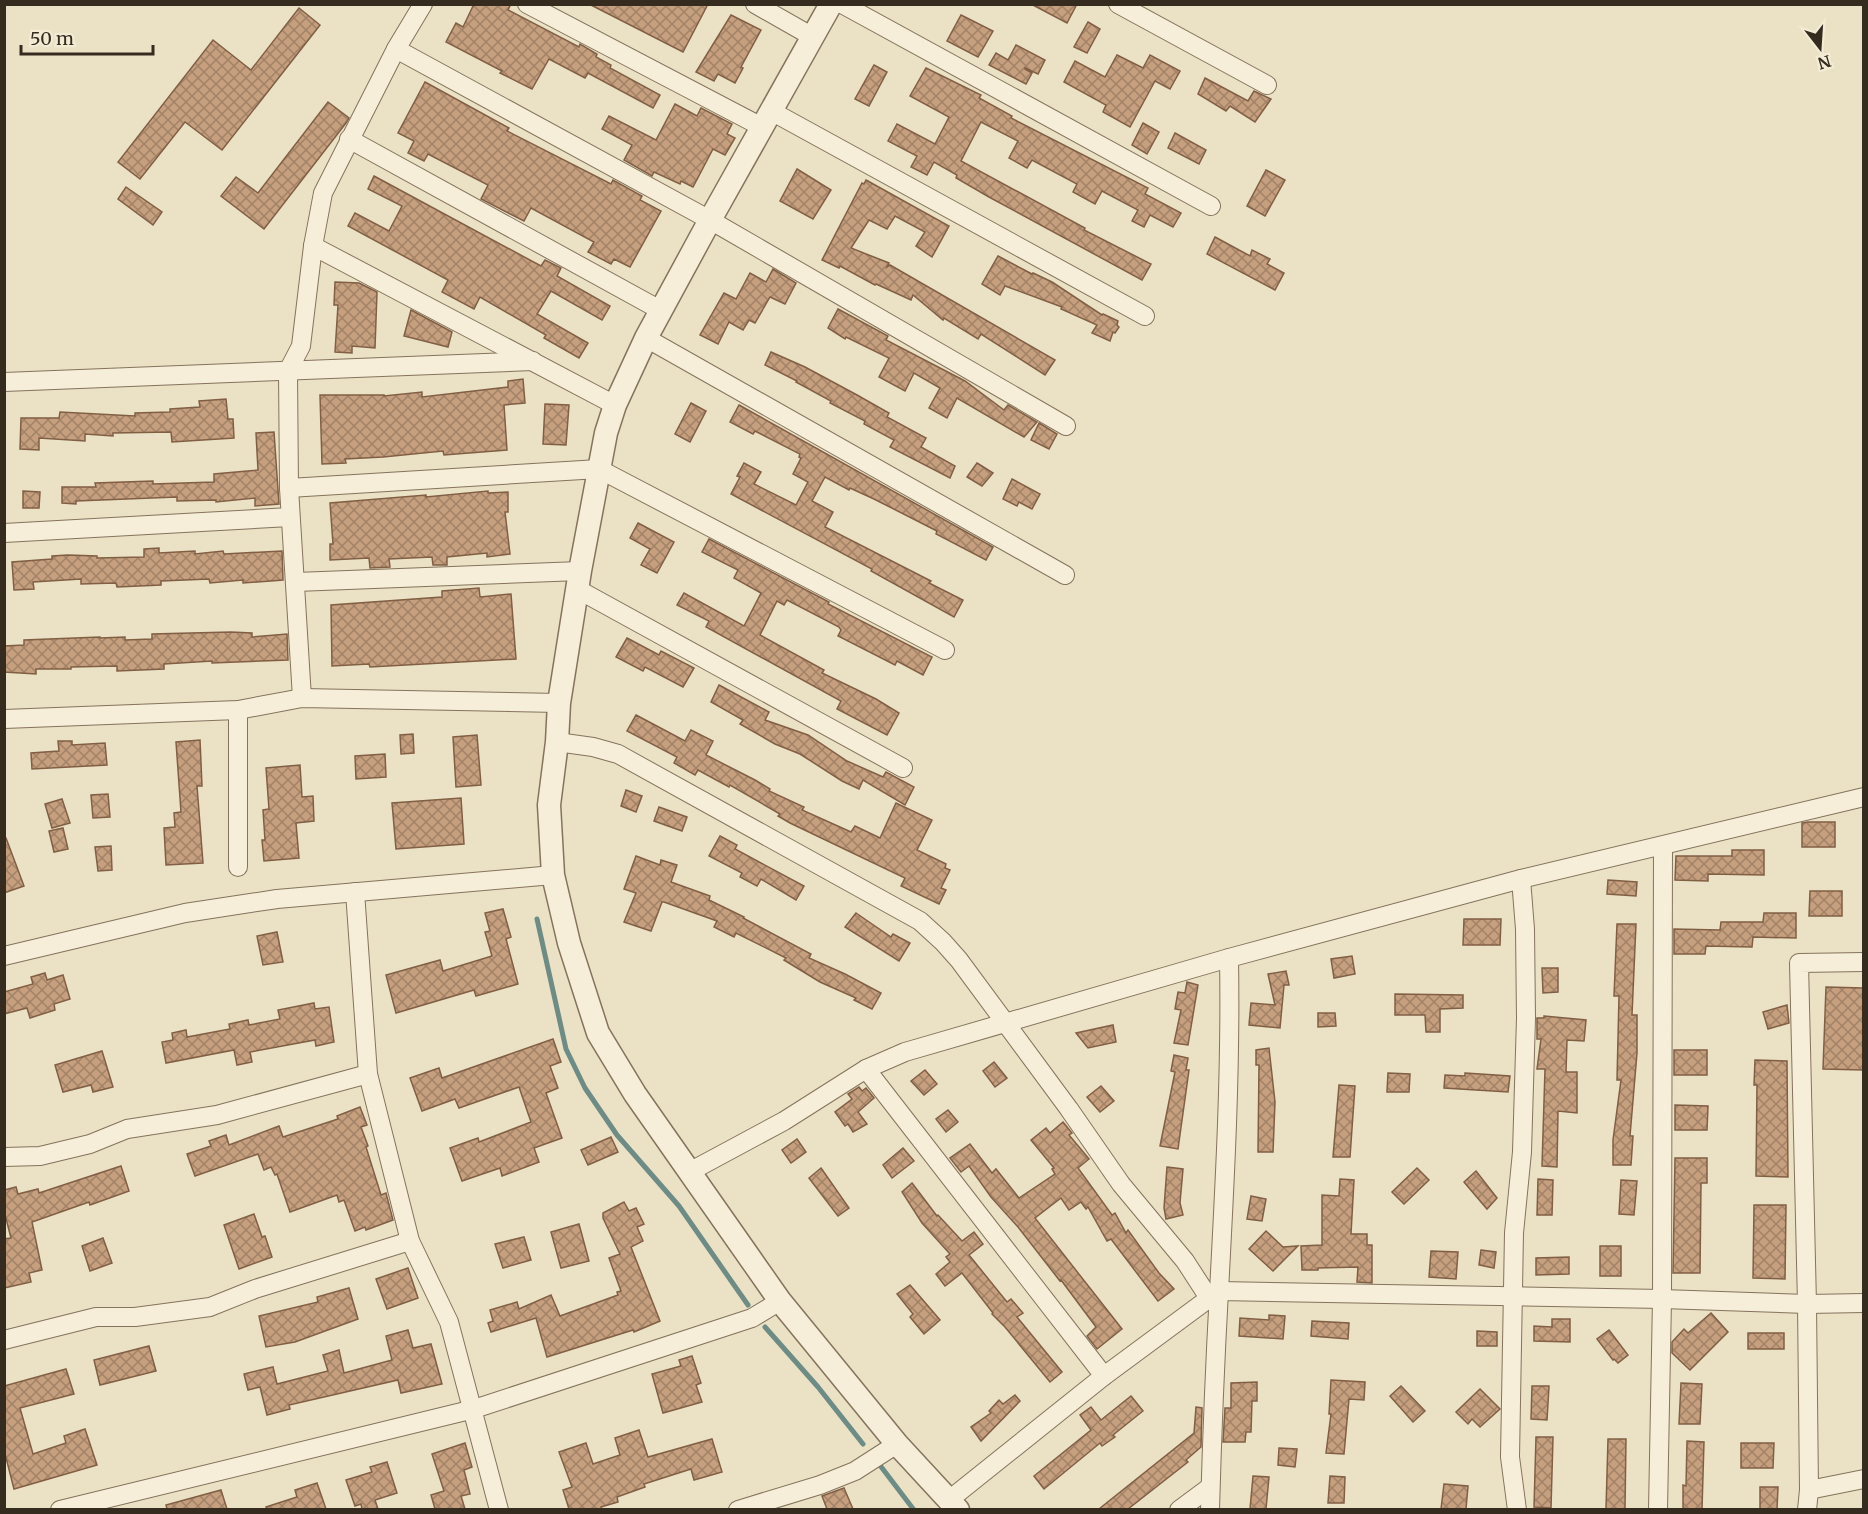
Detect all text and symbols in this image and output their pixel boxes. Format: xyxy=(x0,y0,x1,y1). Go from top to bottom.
scale bar xyxy=(21,18,153,56)
north arrow xyxy=(1790,18,1850,78)
text: 50 m xyxy=(30,27,74,50)
text: N xyxy=(1815,51,1833,74)

